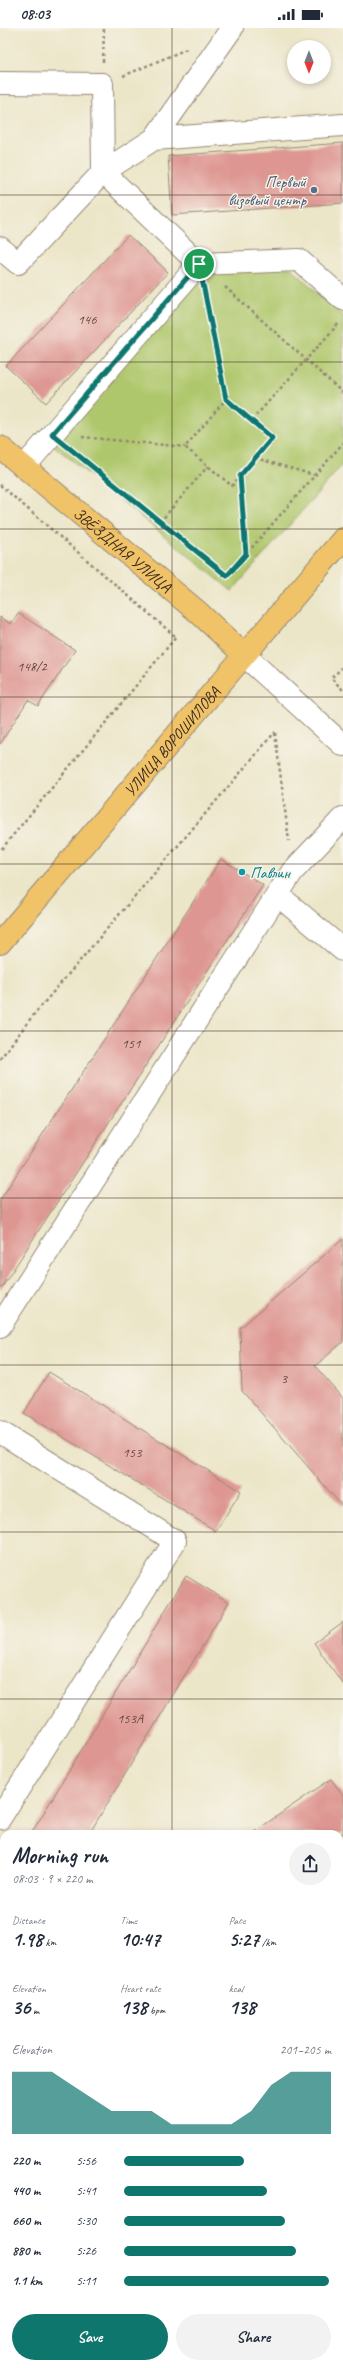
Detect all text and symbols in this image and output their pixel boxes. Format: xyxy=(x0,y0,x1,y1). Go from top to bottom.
text: 08:03 xyxy=(20,5,50,24)
north arrow xyxy=(287,40,331,84)
map controls xyxy=(287,40,331,84)
place label: Первый визовый центр xyxy=(228,172,307,210)
marker: Первый визовый центр xyxy=(309,185,319,195)
pin xyxy=(182,247,216,281)
icon: arrive xyxy=(188,253,210,275)
house number: 146 xyxy=(78,311,97,328)
street label: ЗВЁЗДНАЯ УЛИЦА xyxy=(69,504,176,597)
house number: 148/2 xyxy=(17,658,49,675)
street label: УЛИЦА ВОРОШИЛОВА xyxy=(120,682,225,801)
place label: Павлин xyxy=(250,863,291,883)
marker: Павлин xyxy=(237,867,247,877)
house number: 151 xyxy=(122,1035,141,1052)
house number: 3 xyxy=(281,1370,289,1387)
house number: 153 xyxy=(123,1444,143,1461)
house number: 153А xyxy=(117,1710,144,1727)
text: Morning run xyxy=(12,1842,108,1870)
button: share xyxy=(289,1843,331,1885)
text: 08:03 · 9 × 220 m xyxy=(12,1871,93,1887)
text: Distance xyxy=(12,1913,45,1927)
text: Time xyxy=(120,1913,137,1927)
text: Pace xyxy=(229,1913,246,1927)
text: 1.98 xyxy=(12,1927,43,1952)
text: 10:47 xyxy=(120,1927,160,1952)
text: 5:27 xyxy=(229,1927,259,1952)
text: km xyxy=(43,1935,56,1949)
text: /km xyxy=(259,1935,276,1949)
text: Elevation xyxy=(12,1981,46,1995)
text: Heart rate xyxy=(120,1981,160,1995)
text: kcal xyxy=(229,1981,243,1995)
text: 36 xyxy=(12,1995,30,2020)
text: 138 xyxy=(120,1995,147,2020)
text: 138 xyxy=(229,1995,256,2020)
text: m xyxy=(30,2003,39,2017)
text: bpm xyxy=(147,2003,165,2017)
text: Elevation xyxy=(12,2042,52,2058)
text: 201–205 m xyxy=(280,2042,331,2058)
text: 220 m xyxy=(12,2153,40,2169)
text: 5:56 xyxy=(76,2153,96,2169)
text: 440 m xyxy=(12,2183,40,2199)
text: 5:41 xyxy=(76,2183,96,2199)
text: 660 m xyxy=(12,2213,41,2229)
text: 5:30 xyxy=(76,2213,96,2229)
text: 880 m xyxy=(12,2243,40,2259)
text: 5:26 xyxy=(76,2243,96,2259)
text: 1.1 km xyxy=(12,2273,42,2289)
text: 5:11 xyxy=(76,2273,96,2289)
button: Save xyxy=(12,2314,168,2360)
button: Share xyxy=(176,2314,331,2360)

